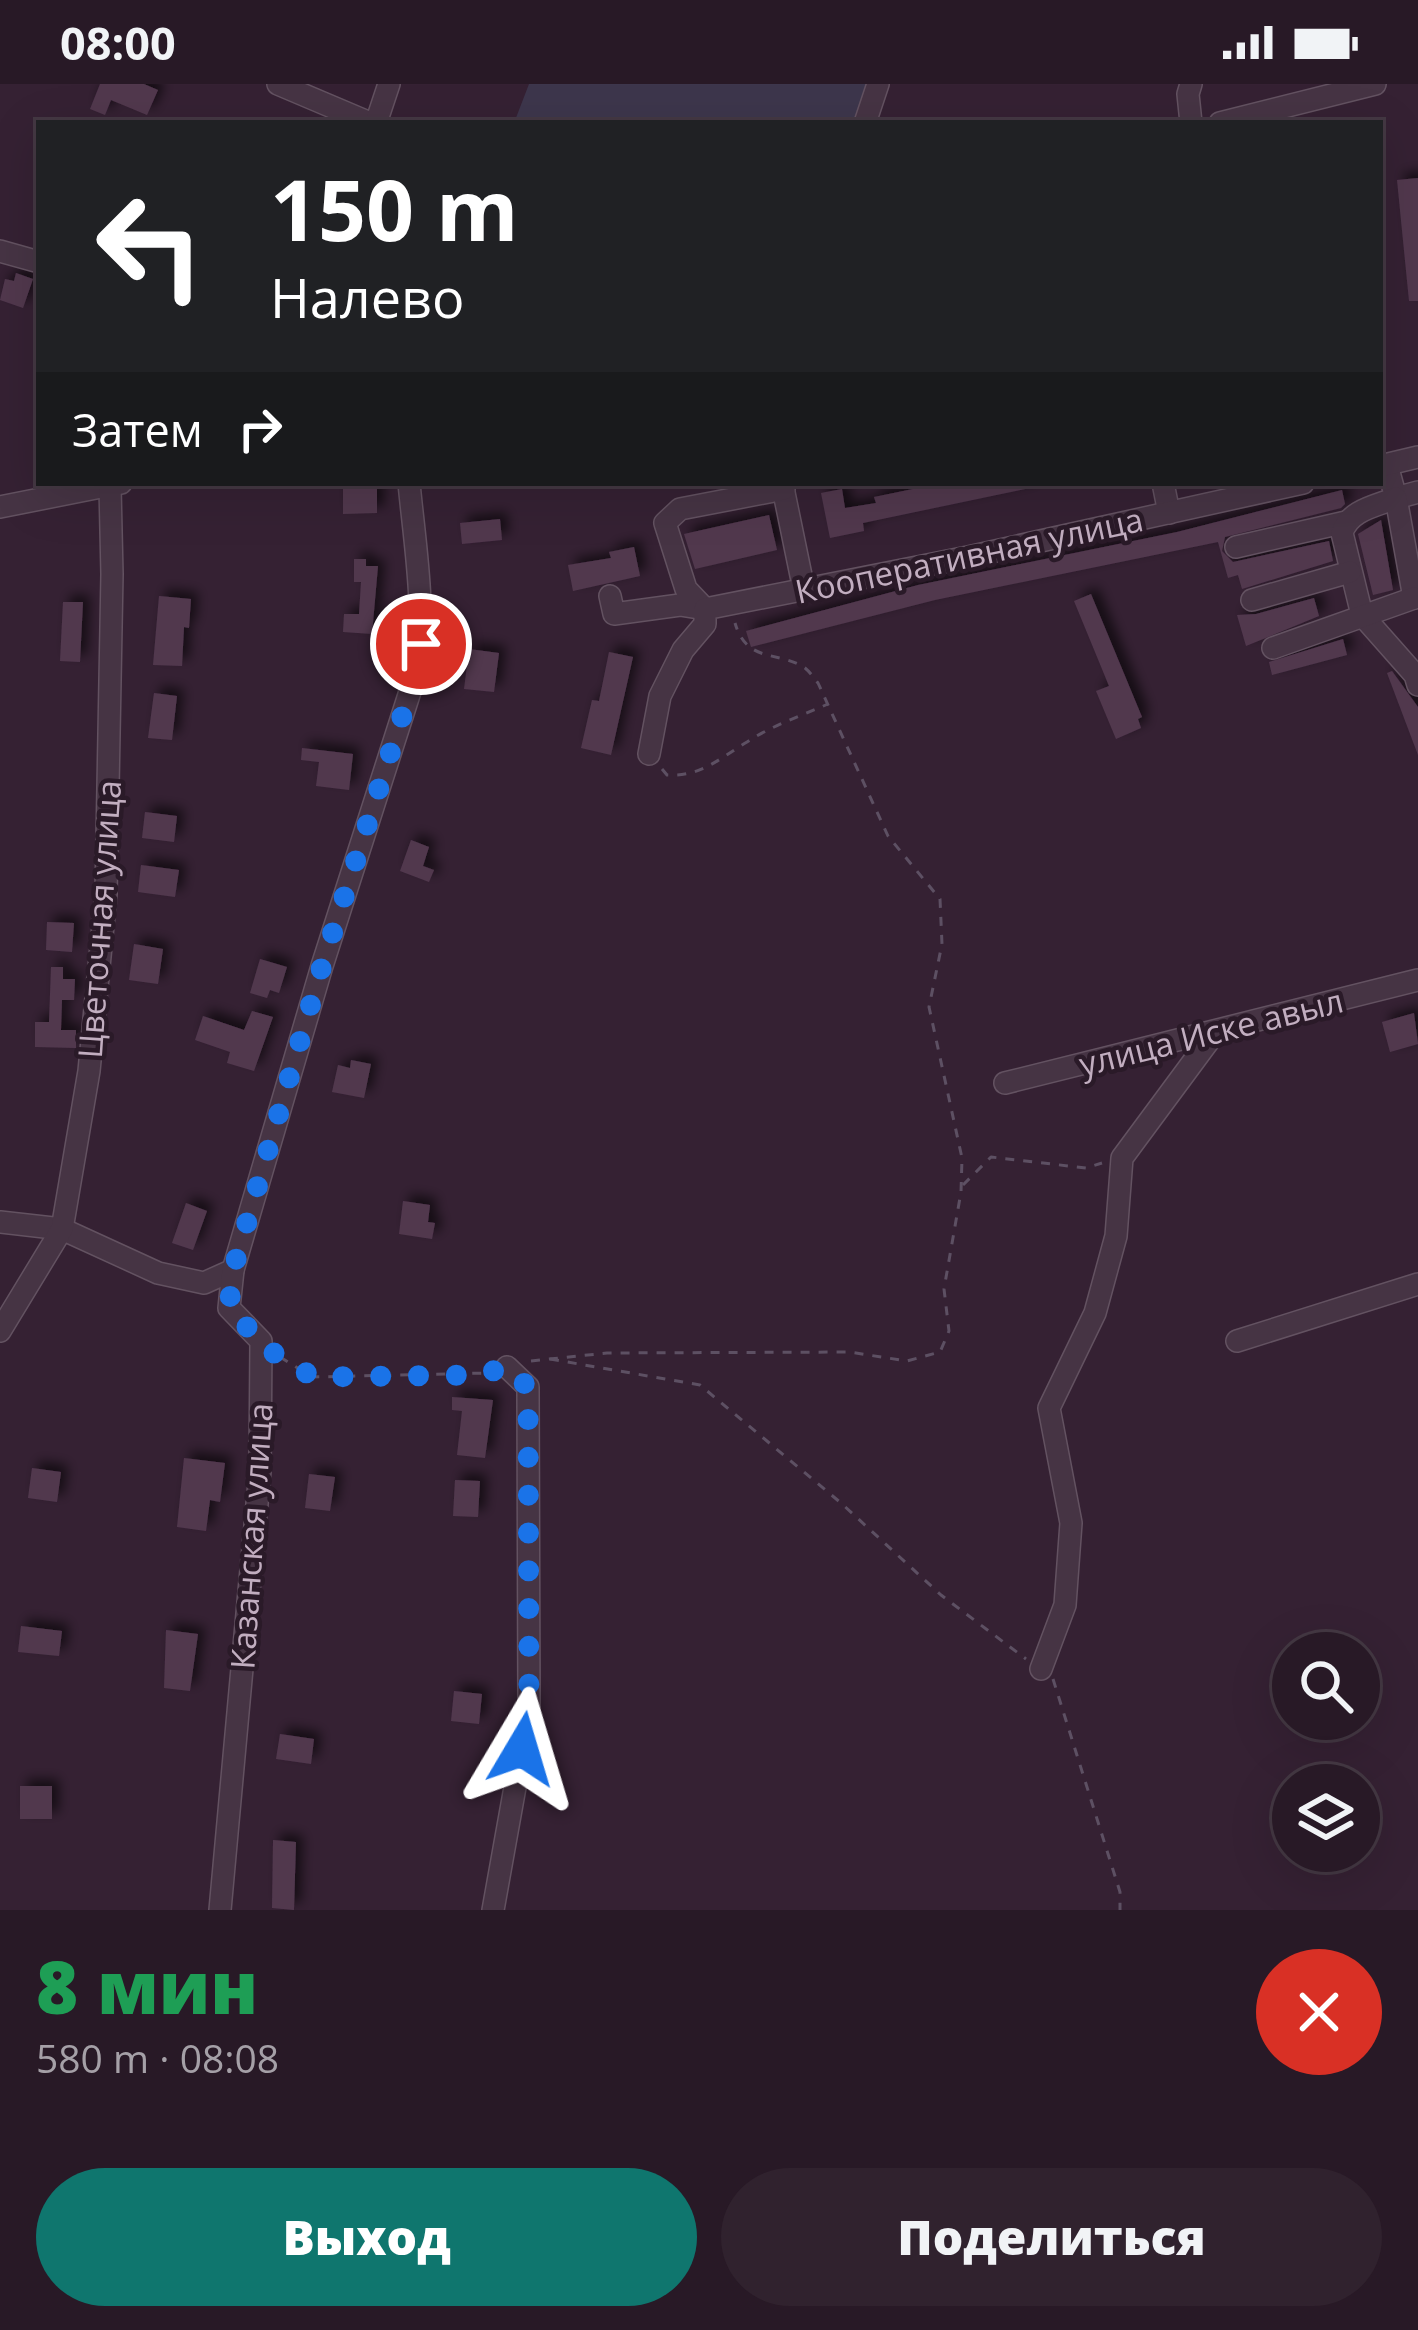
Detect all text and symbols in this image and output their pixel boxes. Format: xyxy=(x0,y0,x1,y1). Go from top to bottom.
text: 08:00 xyxy=(60,12,176,73)
text: 150 m xyxy=(270,151,518,266)
icon: left xyxy=(72,168,228,324)
text: Налево xyxy=(270,260,465,334)
icon: right xyxy=(227,396,293,462)
text: Затем xyxy=(72,399,203,460)
street label: Кооперативная улица xyxy=(791,496,1147,614)
pin xyxy=(370,593,472,695)
icon: arrive xyxy=(388,611,454,677)
street label: Цветочная улица xyxy=(67,778,131,1060)
street label: улица Иске авыл xyxy=(1074,977,1348,1087)
street label: Казанская улица xyxy=(219,1401,283,1671)
map controls xyxy=(1272,1632,1380,1872)
button: search xyxy=(1272,1632,1380,1740)
position arrow xyxy=(459,1686,585,1812)
button: layers xyxy=(1272,1764,1380,1872)
text: 8 мин xyxy=(36,1937,258,2035)
button: close xyxy=(1256,1949,1382,2075)
text: 580 m · 08:08 xyxy=(36,2031,279,2084)
button: Выход xyxy=(36,2168,697,2306)
button: Поделиться xyxy=(721,2168,1382,2306)

